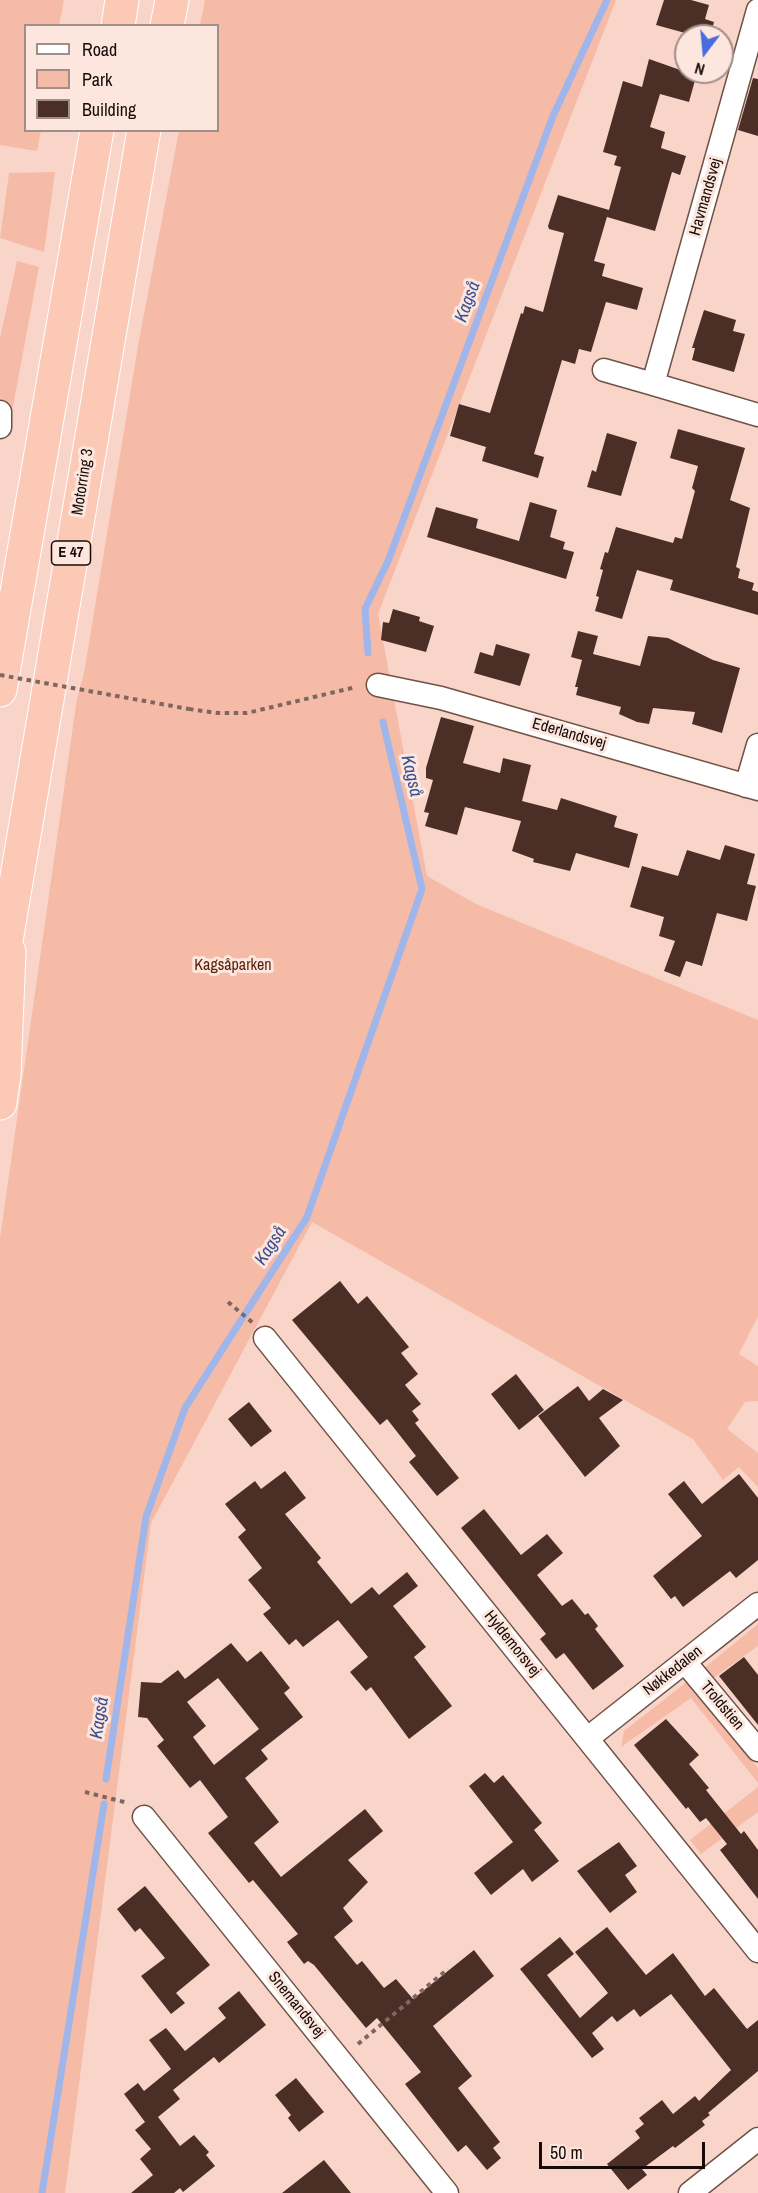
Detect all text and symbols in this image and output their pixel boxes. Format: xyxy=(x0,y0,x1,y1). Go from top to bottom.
legend xyxy=(24,24,219,132)
north arrow xyxy=(674,24,734,84)
text: Road xyxy=(82,37,117,62)
text: N xyxy=(692,58,707,81)
text: Park xyxy=(82,67,112,92)
text: Building xyxy=(82,97,136,122)
street label: Havmandsvej xyxy=(686,156,726,238)
water label: Kagså xyxy=(451,279,485,325)
street label: Motorring 3 xyxy=(68,447,98,517)
road number: E 47 xyxy=(52,541,90,565)
street label: Ederlandsvej xyxy=(530,714,608,754)
water label: Kagså xyxy=(396,753,426,799)
park label: Kagsåparken xyxy=(194,956,272,976)
water label: Kagså xyxy=(251,1223,291,1269)
street label: Hyldemorsvej xyxy=(480,1607,544,1681)
street label: Nøkkedalen xyxy=(640,1642,706,1700)
street label: Troldstien xyxy=(696,1678,748,1734)
water label: Kagså xyxy=(86,1696,114,1740)
street label: Snemandsvej xyxy=(264,1968,328,2042)
scale bar xyxy=(542,2130,708,2168)
text: 50 m xyxy=(550,2140,583,2165)

